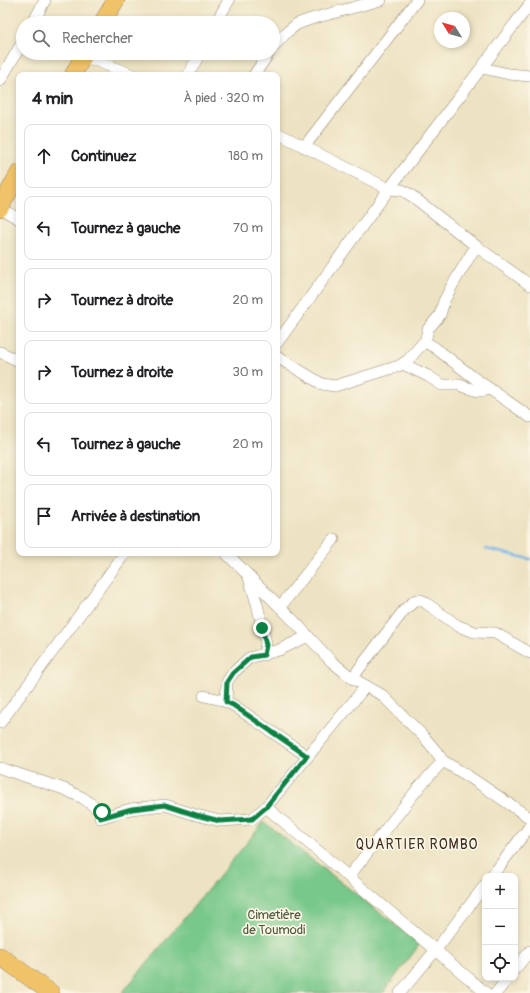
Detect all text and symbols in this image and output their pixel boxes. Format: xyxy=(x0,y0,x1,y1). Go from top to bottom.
north arrow xyxy=(434,12,470,48)
search box xyxy=(16,16,280,60)
icon: search xyxy=(30,27,52,49)
text: Rechercher xyxy=(62,29,133,48)
text: 4 min xyxy=(32,88,73,109)
text: À pied · 320 m xyxy=(184,90,264,106)
icon: ahead xyxy=(33,145,55,167)
text: Continuez xyxy=(71,147,136,166)
text: 180 m xyxy=(228,148,263,164)
icon: left xyxy=(33,217,55,239)
text: Tournez à gauche xyxy=(71,219,181,238)
text: 70 m xyxy=(233,220,263,236)
icon: right xyxy=(33,289,55,311)
text: Tournez à droite xyxy=(71,291,173,310)
text: 20 m xyxy=(232,292,263,308)
icon: right xyxy=(33,361,55,383)
text: Tournez à droite xyxy=(71,363,173,382)
text: 30 m xyxy=(233,364,263,380)
icon: left xyxy=(33,433,55,455)
text: Tournez à gauche xyxy=(71,435,181,454)
text: 20 m xyxy=(232,436,263,452)
icon: arrive xyxy=(33,505,55,527)
text: Arrivée à destination xyxy=(71,507,200,526)
route end xyxy=(253,619,271,637)
route start xyxy=(93,803,111,821)
district label: QUARTIER ROMBO xyxy=(355,836,479,853)
map controls xyxy=(482,873,518,981)
button: + xyxy=(482,873,518,909)
park label: Cimetière de Toumodi xyxy=(243,907,305,938)
button: − xyxy=(482,909,518,945)
button: locate xyxy=(482,945,518,981)

